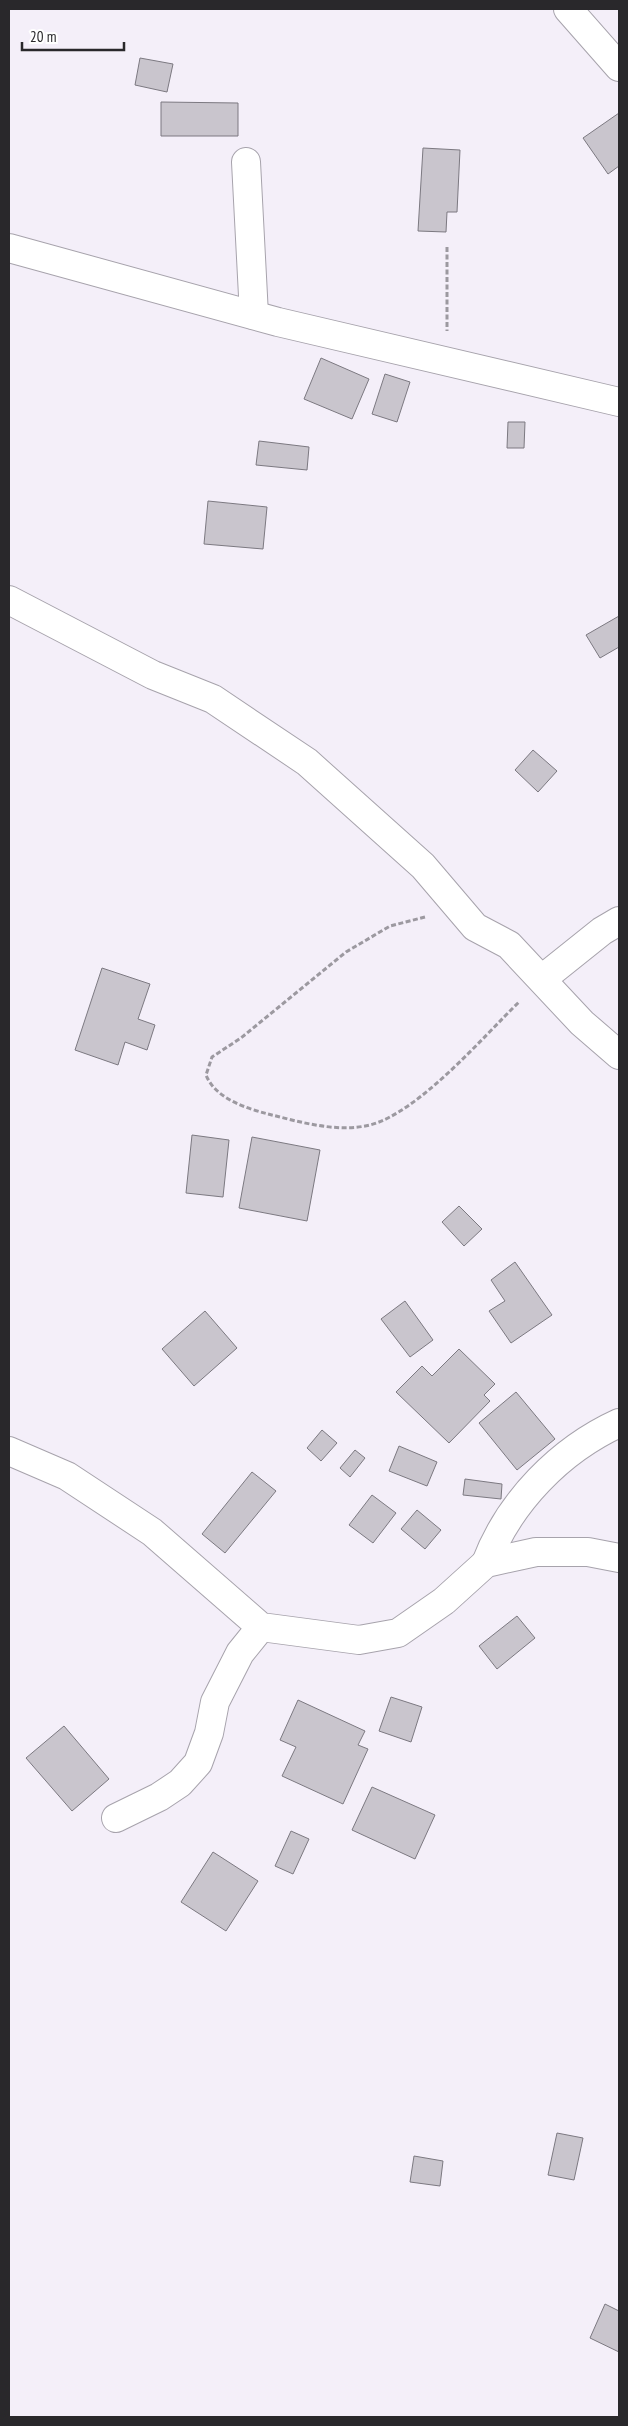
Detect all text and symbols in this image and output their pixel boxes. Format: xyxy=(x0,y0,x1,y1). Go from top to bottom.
scale bar xyxy=(22,20,125,52)
text: 20 m xyxy=(30,27,56,46)

